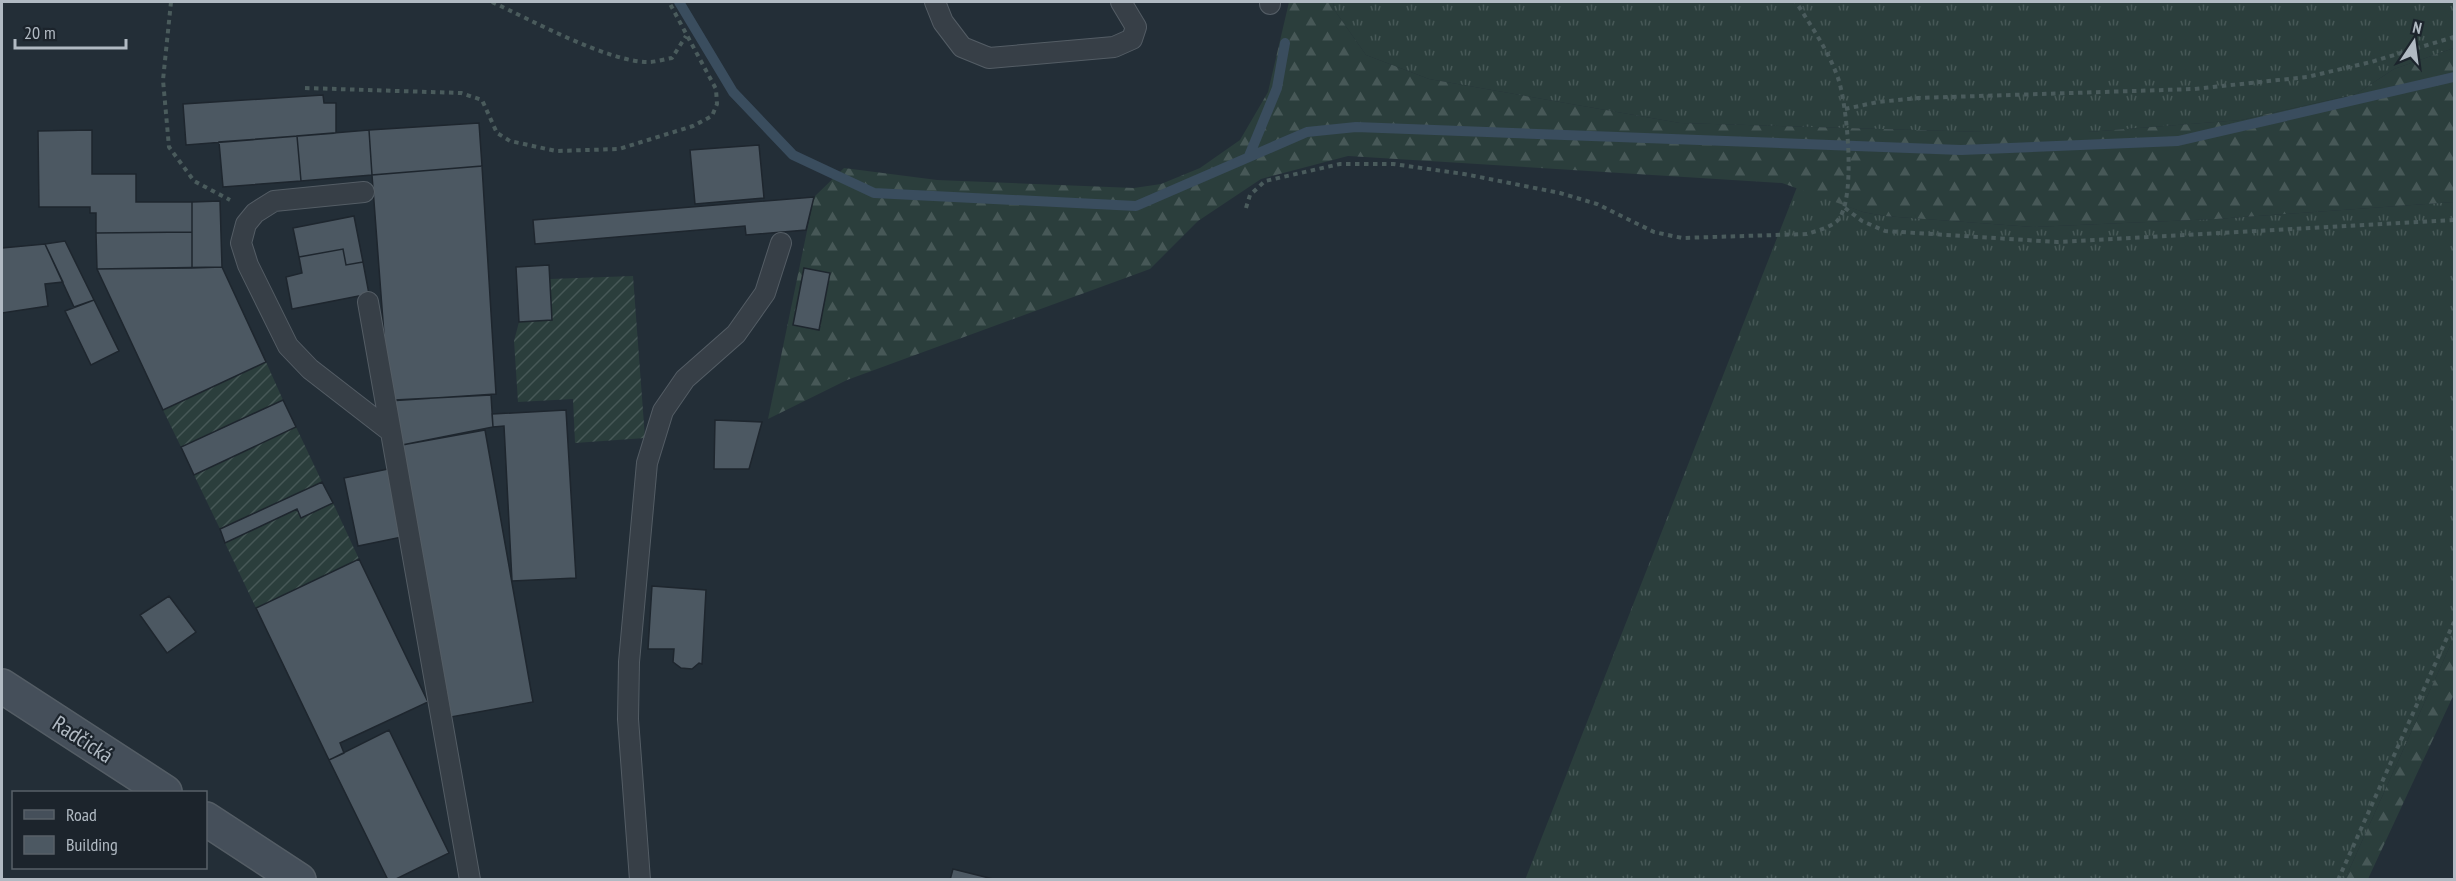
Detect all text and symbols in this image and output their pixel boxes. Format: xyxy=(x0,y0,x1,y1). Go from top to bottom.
scale bar xyxy=(15,12,126,50)
north arrow xyxy=(2384,12,2444,72)
text: N xyxy=(2411,17,2424,38)
text: 20 m xyxy=(24,21,56,44)
street label: Radčická xyxy=(47,709,119,769)
legend xyxy=(12,791,207,869)
text: Road xyxy=(66,803,97,826)
text: Building xyxy=(66,833,118,856)

